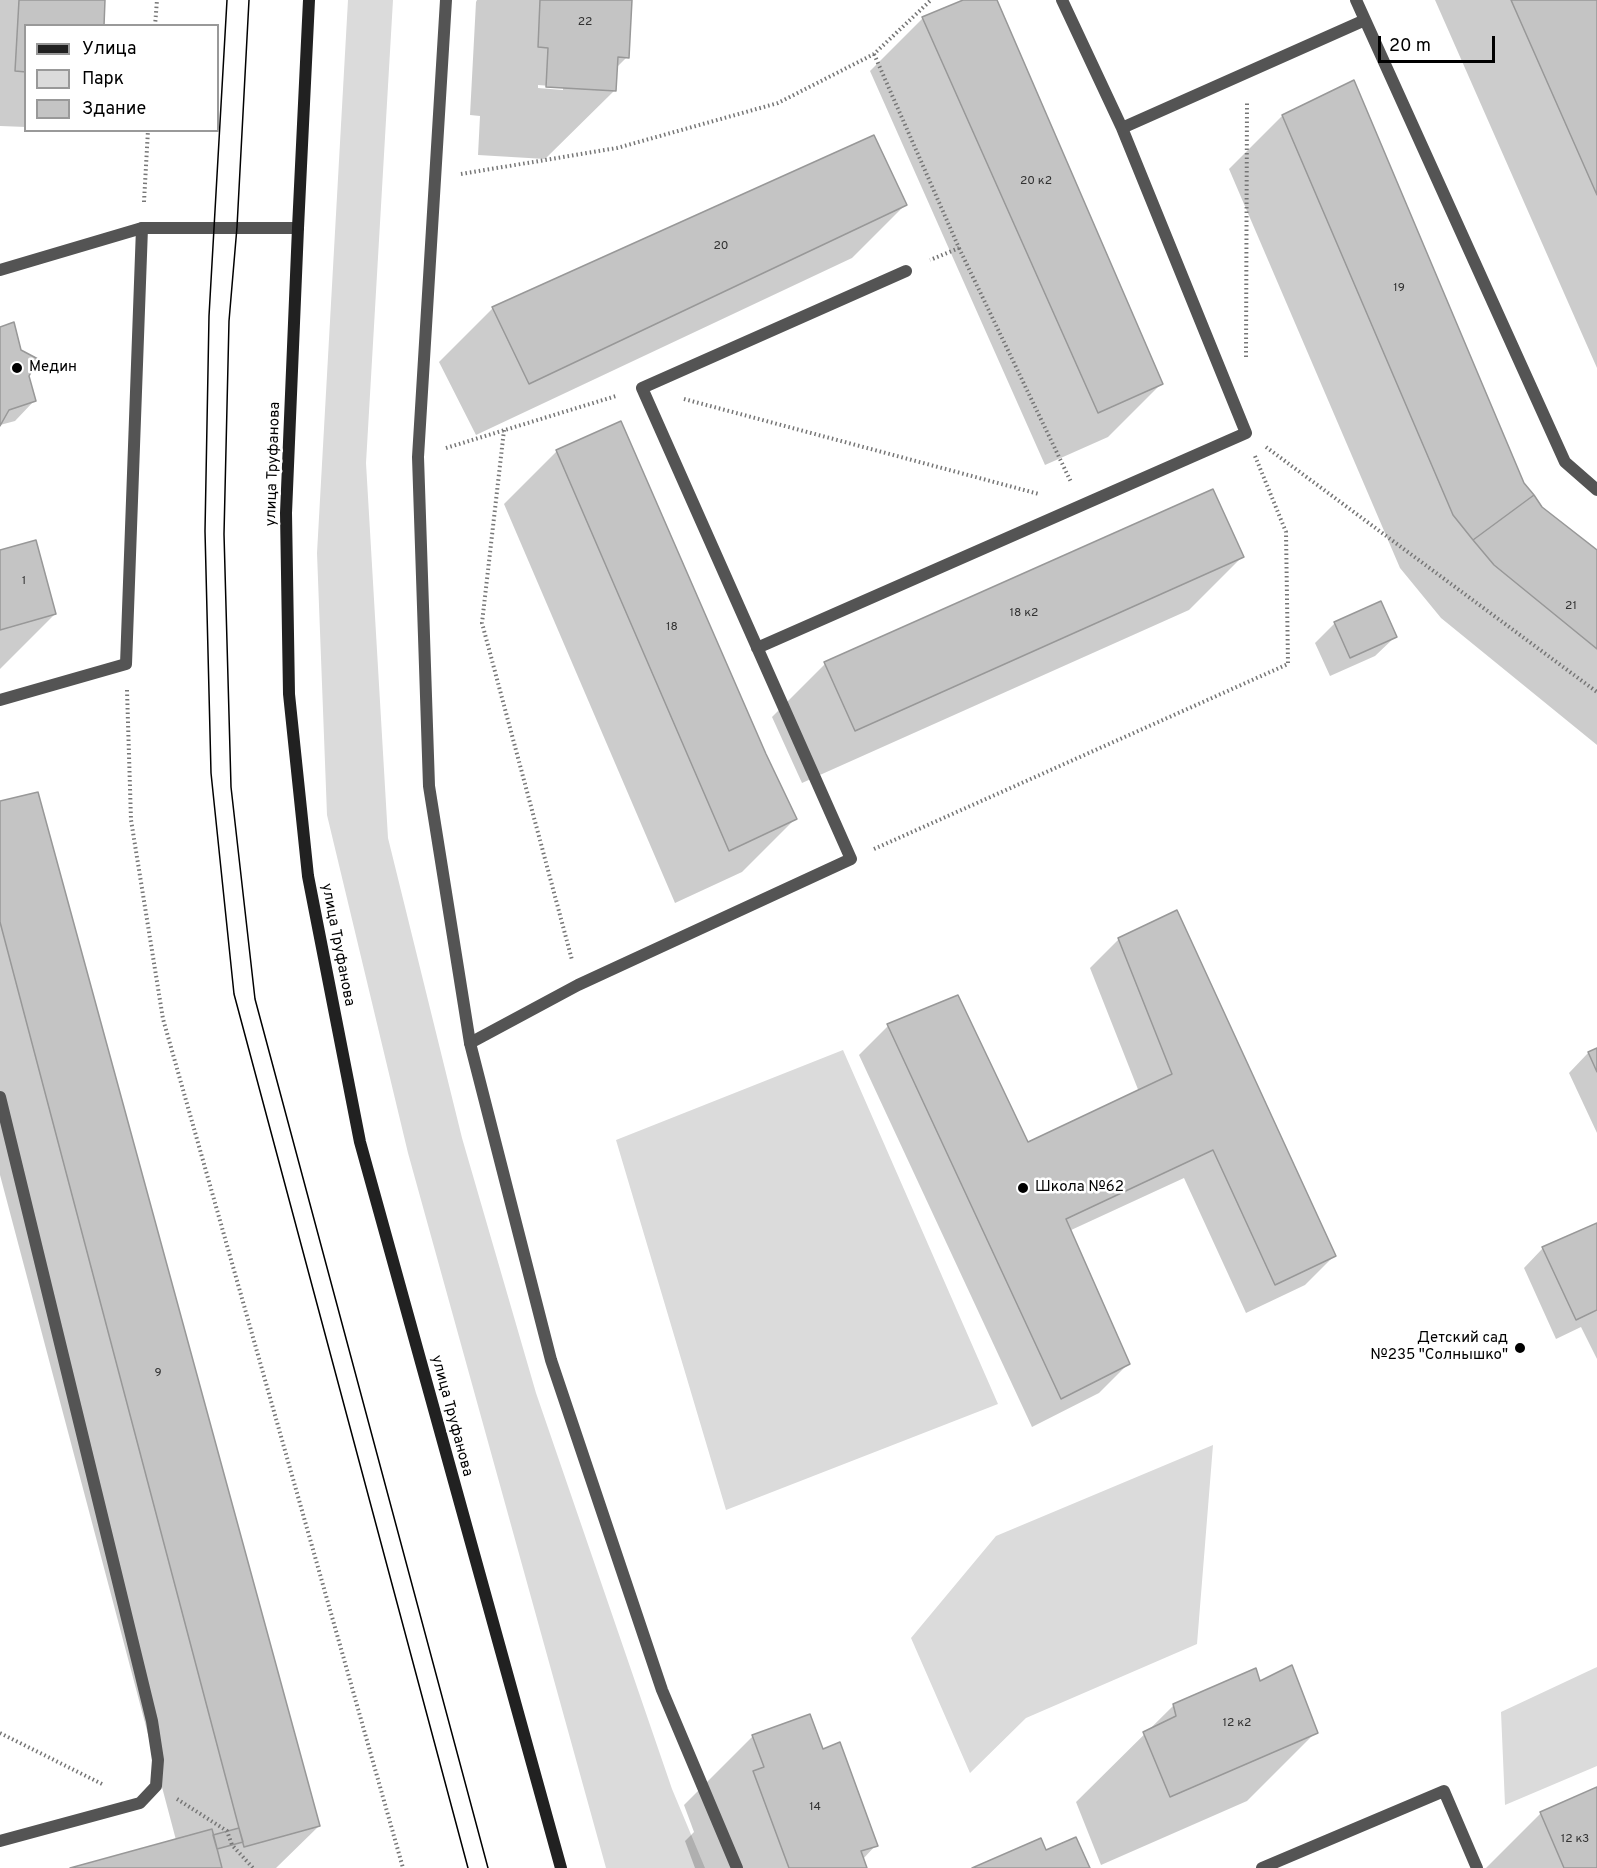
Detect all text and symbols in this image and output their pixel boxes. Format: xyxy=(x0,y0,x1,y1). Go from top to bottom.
house number: 22 xyxy=(578,16,592,30)
legend xyxy=(24,24,219,132)
scale bar xyxy=(1381,24,1498,62)
text: 20 m xyxy=(1389,35,1431,58)
text: Улица xyxy=(82,38,136,61)
text: Парк xyxy=(82,68,124,91)
text: Здание xyxy=(82,98,146,121)
house number: 20 к2 xyxy=(1020,175,1052,189)
house number: 20 xyxy=(713,240,729,254)
house number: 19 xyxy=(1393,282,1405,296)
place label: Медин xyxy=(29,359,77,377)
marker: Медин xyxy=(10,361,24,375)
street label: улица Труфанова xyxy=(263,401,285,527)
house number: 1 xyxy=(22,575,26,589)
house number: 21 xyxy=(1565,600,1577,614)
house number: 18 к2 xyxy=(1010,607,1038,621)
house number: 18 xyxy=(666,621,678,635)
street label: улица Труфанова xyxy=(316,882,358,1008)
place label: Школа №62 xyxy=(1035,1179,1124,1197)
marker: Школа №62 xyxy=(1016,1181,1030,1195)
place label: Детский сад №235 "Солнышко" xyxy=(1370,1330,1508,1365)
marker: Детский сад №235 "Солнышко" xyxy=(1513,1341,1527,1355)
street label: улица Труфанова xyxy=(426,1353,476,1479)
house number: 9 xyxy=(154,1367,162,1381)
house number: 12 к2 xyxy=(1223,1717,1251,1731)
house number: 14 xyxy=(809,1801,821,1815)
house number: 12 к3 xyxy=(1561,1833,1589,1847)

